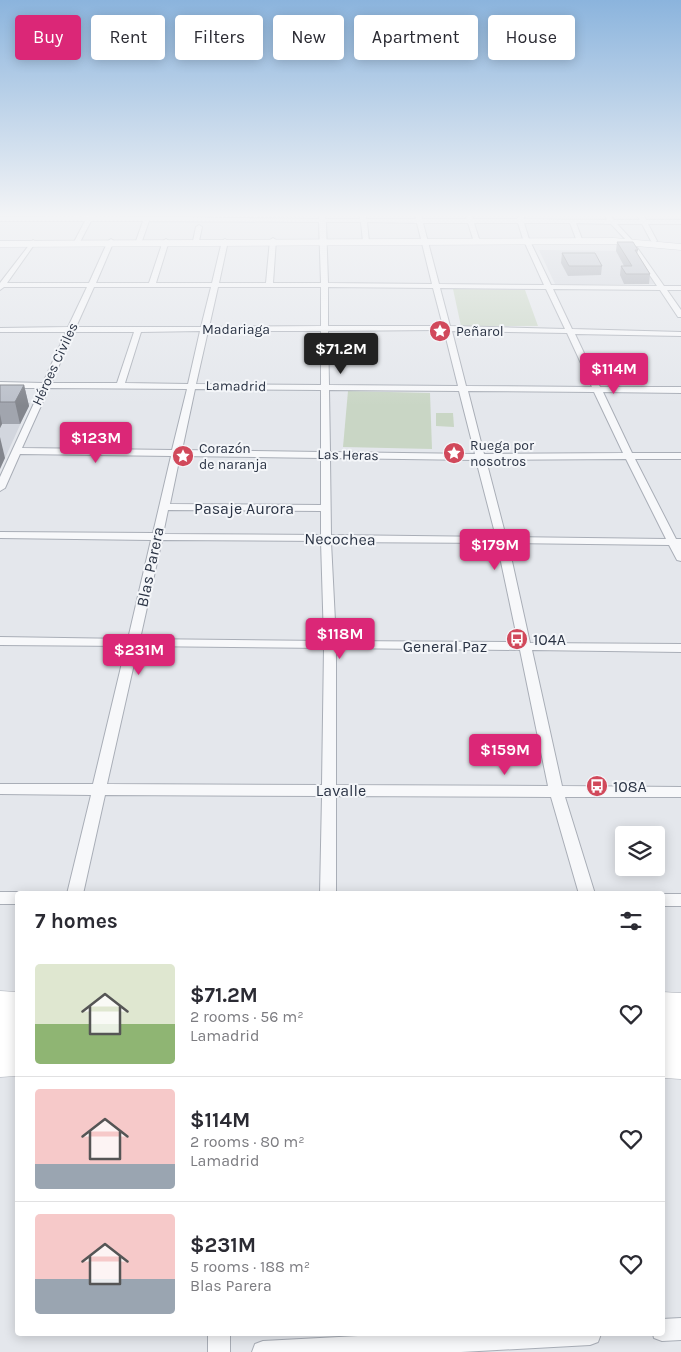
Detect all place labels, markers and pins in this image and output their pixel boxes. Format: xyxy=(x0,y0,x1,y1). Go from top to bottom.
place icon: Peñarol xyxy=(428,319,452,343)
place label: Peñarol xyxy=(456,323,504,340)
pin: $71.2M xyxy=(300,332,382,375)
pin: $114M xyxy=(579,352,649,395)
pin: $123M xyxy=(61,422,131,464)
place label: Ruega por nosotros xyxy=(470,437,535,470)
place label: Corazón de naranja xyxy=(199,440,267,473)
place icon: Ruega por nosotros xyxy=(442,441,466,465)
place icon: Corazón de naranja xyxy=(171,444,195,468)
pin: $179M xyxy=(460,528,530,571)
pin: $118M xyxy=(305,618,375,660)
bus stop icon: 104A xyxy=(505,627,529,651)
place label: 104A xyxy=(533,630,566,649)
pin: $231M xyxy=(104,634,174,676)
pin: $159M xyxy=(470,734,540,776)
bus stop icon: 108A xyxy=(585,774,609,798)
place label: 108A xyxy=(613,777,647,796)

